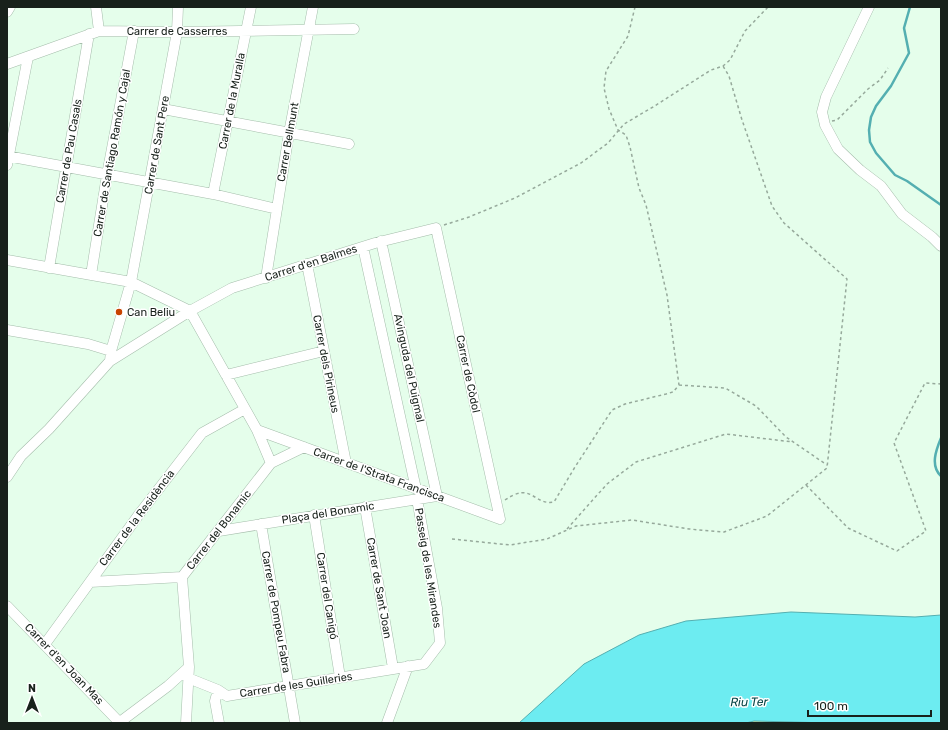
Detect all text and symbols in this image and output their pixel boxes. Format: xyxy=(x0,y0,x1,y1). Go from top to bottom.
street label: Carrer de Casserres xyxy=(127,25,228,38)
street label: Carrer de la Muralla xyxy=(216,52,248,150)
street label: Carrer de Santiago Ramón y Cajal xyxy=(91,68,133,238)
street label: Carrer de Sant Pere xyxy=(142,95,172,195)
street label: Carrer de Pau Casals xyxy=(53,98,85,204)
street label: Carrer Bellmunt xyxy=(275,101,302,183)
street label: Carrer d'en Balmes xyxy=(263,242,359,284)
place label: Can Beliu xyxy=(127,306,175,319)
marker: Can Beliu xyxy=(114,307,124,317)
street label: Avinguda del Puigmal xyxy=(391,313,427,423)
street label: Carrer dels Pirineus xyxy=(310,314,342,415)
street label: Carrer de Còdol xyxy=(453,334,483,414)
street label: Carrer de l'Strata Francisca xyxy=(312,445,446,505)
street label: Carrer de la Residència xyxy=(97,467,177,569)
street label: Carrer del Bonamic xyxy=(184,488,254,572)
street label: Plaça del Bonamic xyxy=(281,499,375,527)
street label: Passeig de les Mirandes xyxy=(412,507,444,629)
street label: Carrer de Sant Joan xyxy=(364,536,394,640)
street label: Carrer de Pompeu Fabra xyxy=(259,550,293,674)
street label: Carrer del Canigó xyxy=(314,551,340,641)
street label: Carrer d'en Joan Mas xyxy=(22,621,106,708)
street label: Carrer de les Guilleries xyxy=(239,670,354,700)
north arrow xyxy=(12,678,52,718)
text: N xyxy=(28,682,36,695)
scale bar xyxy=(808,692,931,718)
water label: Riu Ter xyxy=(730,695,768,709)
text: 100 m xyxy=(814,699,848,713)

